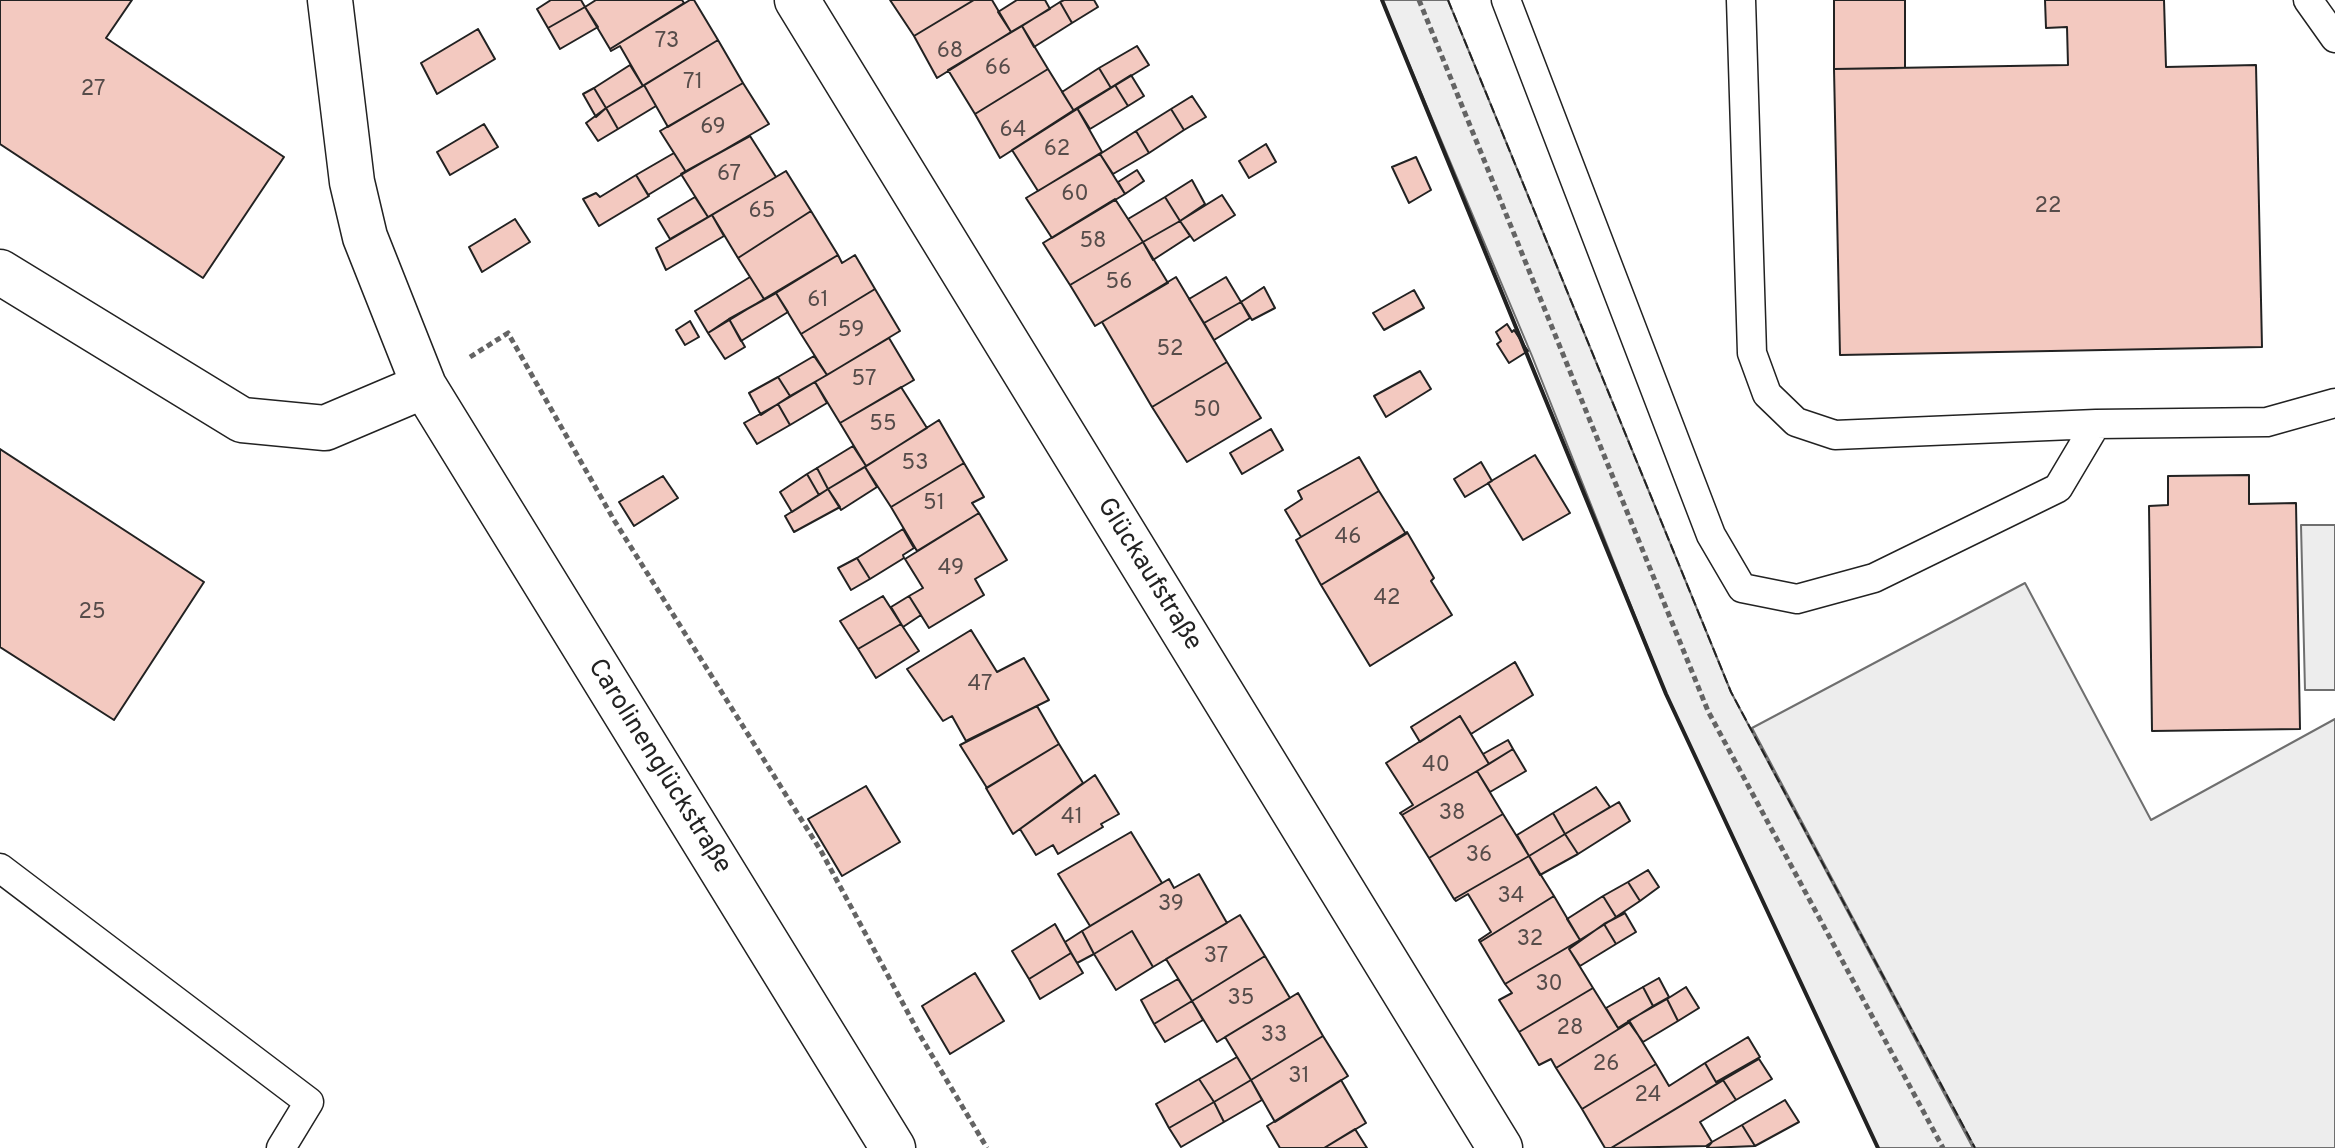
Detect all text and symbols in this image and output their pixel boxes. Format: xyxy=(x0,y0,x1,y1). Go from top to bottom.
house number: 73 xyxy=(655,30,679,56)
house number: 68 xyxy=(937,40,963,66)
house number: 66 xyxy=(985,57,1011,83)
house number: 71 xyxy=(683,71,703,97)
house number: 27 xyxy=(81,78,105,104)
house number: 69 xyxy=(700,116,726,142)
house number: 64 xyxy=(1000,119,1026,145)
house number: 62 xyxy=(1044,138,1070,164)
house number: 67 xyxy=(717,163,741,189)
house number: 60 xyxy=(1061,183,1089,209)
house number: 22 xyxy=(2035,195,2061,221)
house number: 65 xyxy=(749,200,775,226)
house number: 58 xyxy=(1079,230,1107,256)
house number: 56 xyxy=(1106,271,1132,297)
house number: 61 xyxy=(807,289,829,315)
house number: 59 xyxy=(838,319,864,345)
house number: 52 xyxy=(1156,338,1184,364)
house number: 57 xyxy=(852,368,876,394)
house number: 50 xyxy=(1193,399,1221,425)
house number: 55 xyxy=(869,413,897,439)
house number: 53 xyxy=(902,452,928,478)
house number: 51 xyxy=(923,492,945,518)
street label: Glückaufstraße xyxy=(1089,493,1207,657)
house number: 46 xyxy=(1335,526,1361,552)
house number: 49 xyxy=(938,557,964,583)
house number: 42 xyxy=(1373,587,1401,613)
house number: 25 xyxy=(78,601,106,627)
street label: Carolinenglückstraße xyxy=(579,654,737,880)
house number: 47 xyxy=(968,673,992,699)
house number: 40 xyxy=(1422,754,1450,780)
house number: 38 xyxy=(1439,802,1465,828)
house number: 41 xyxy=(1061,806,1083,832)
house number: 36 xyxy=(1466,844,1492,870)
house number: 34 xyxy=(1498,885,1524,911)
house number: 39 xyxy=(1158,893,1184,919)
house number: 32 xyxy=(1517,928,1543,954)
house number: 37 xyxy=(1204,945,1228,971)
house number: 30 xyxy=(1535,973,1563,999)
house number: 35 xyxy=(1228,987,1254,1013)
house number: 28 xyxy=(1557,1017,1583,1043)
house number: 33 xyxy=(1261,1024,1287,1050)
house number: 26 xyxy=(1593,1053,1619,1079)
house number: 31 xyxy=(1288,1065,1310,1091)
house number: 24 xyxy=(1635,1084,1661,1110)

